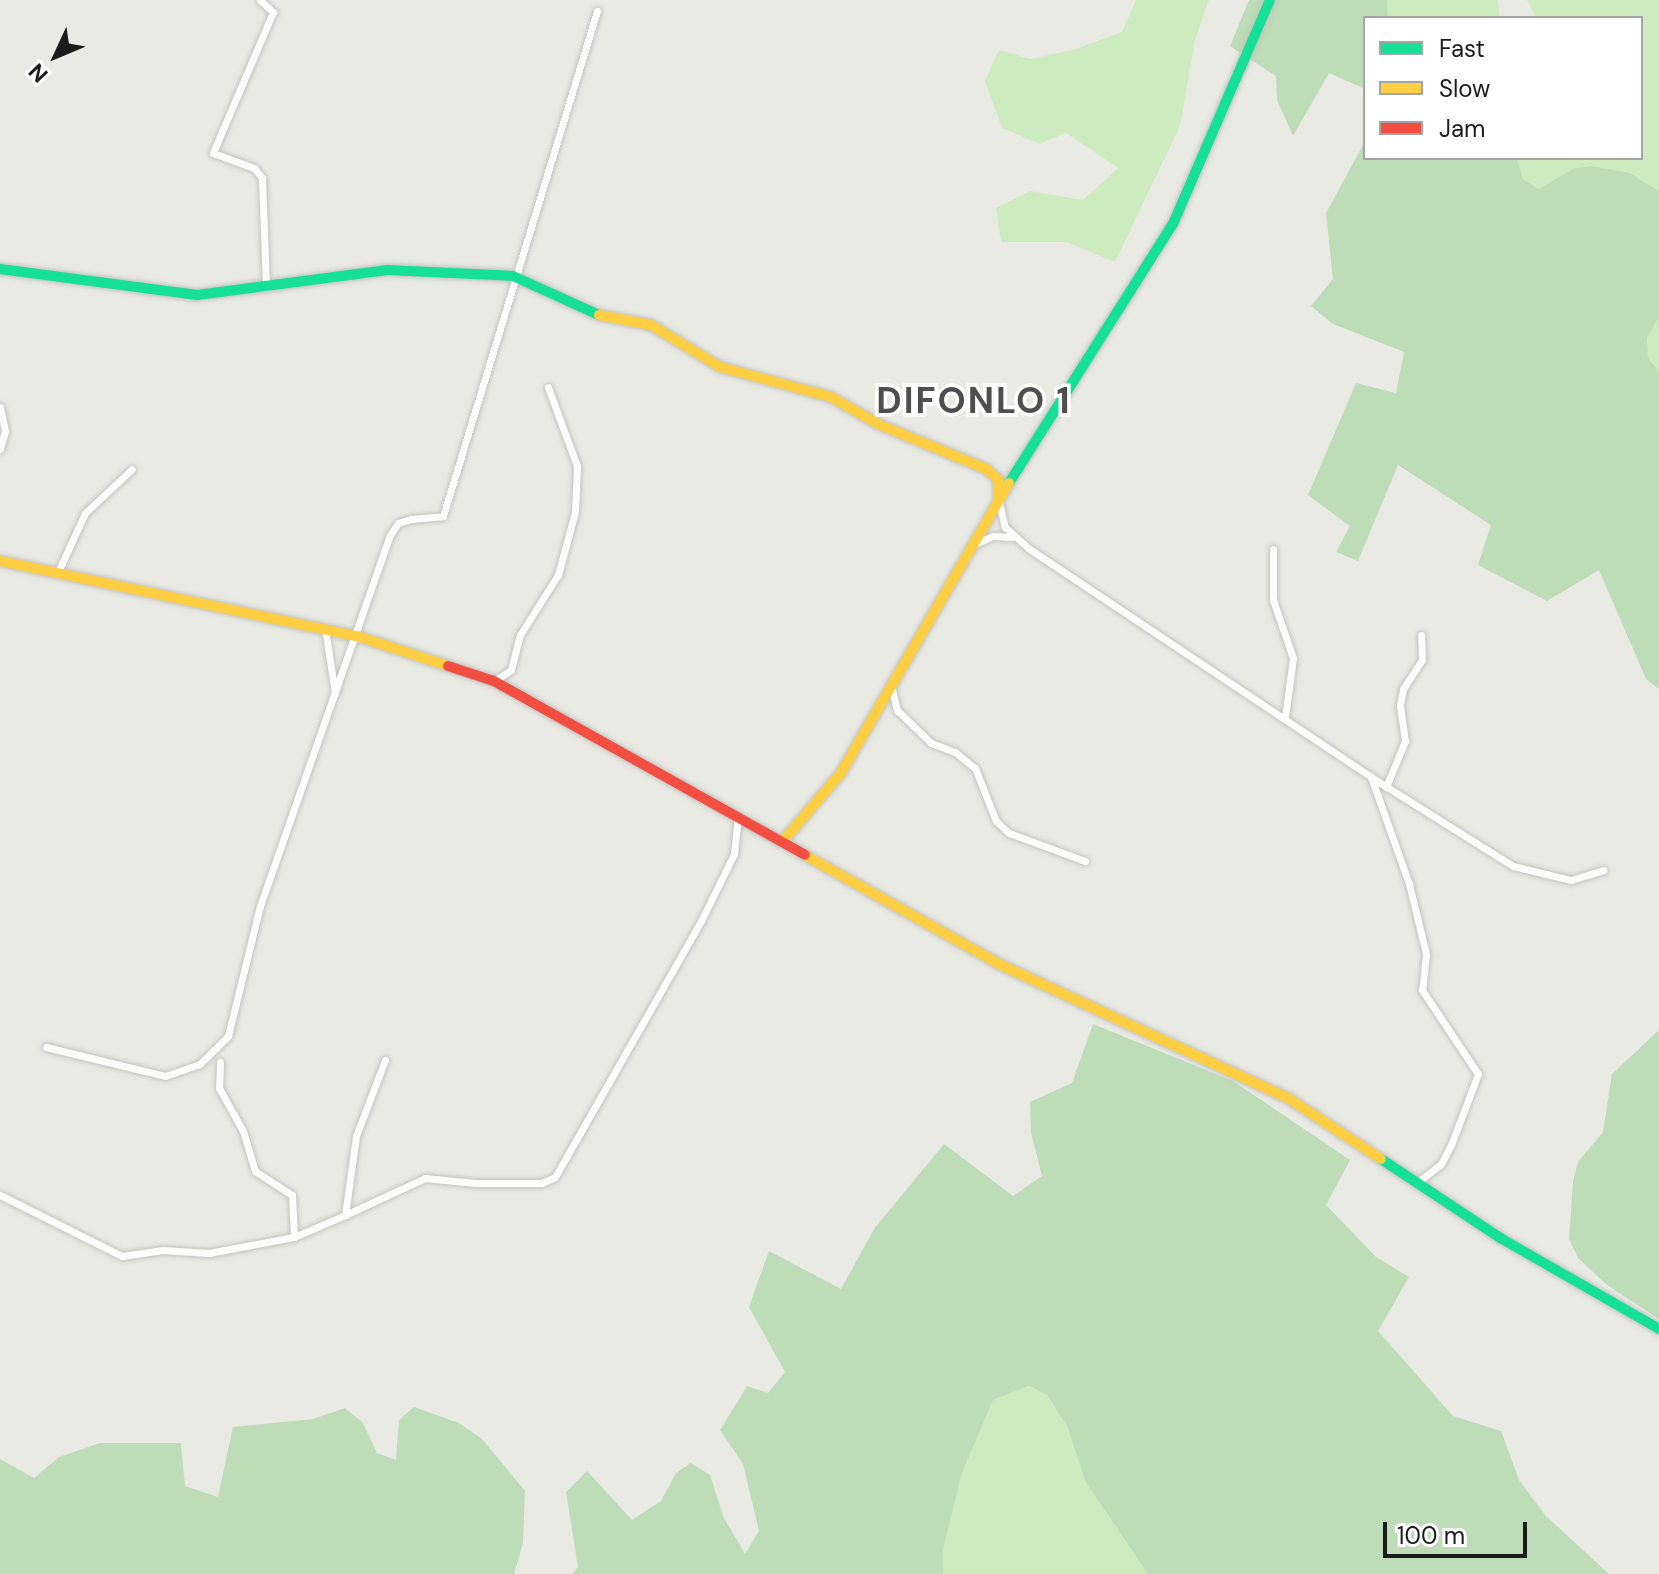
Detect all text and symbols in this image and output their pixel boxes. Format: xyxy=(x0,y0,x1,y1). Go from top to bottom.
north arrow xyxy=(16,16,96,96)
legend xyxy=(1363,16,1643,160)
text: Fast xyxy=(1439,33,1485,64)
text: N xyxy=(22,57,54,89)
text: Slow xyxy=(1439,73,1490,104)
text: Jam xyxy=(1439,113,1485,144)
district label: DIFONLO 1 xyxy=(876,379,1072,423)
scale bar xyxy=(1387,1506,1531,1556)
text: 100 m xyxy=(1397,1520,1465,1551)

